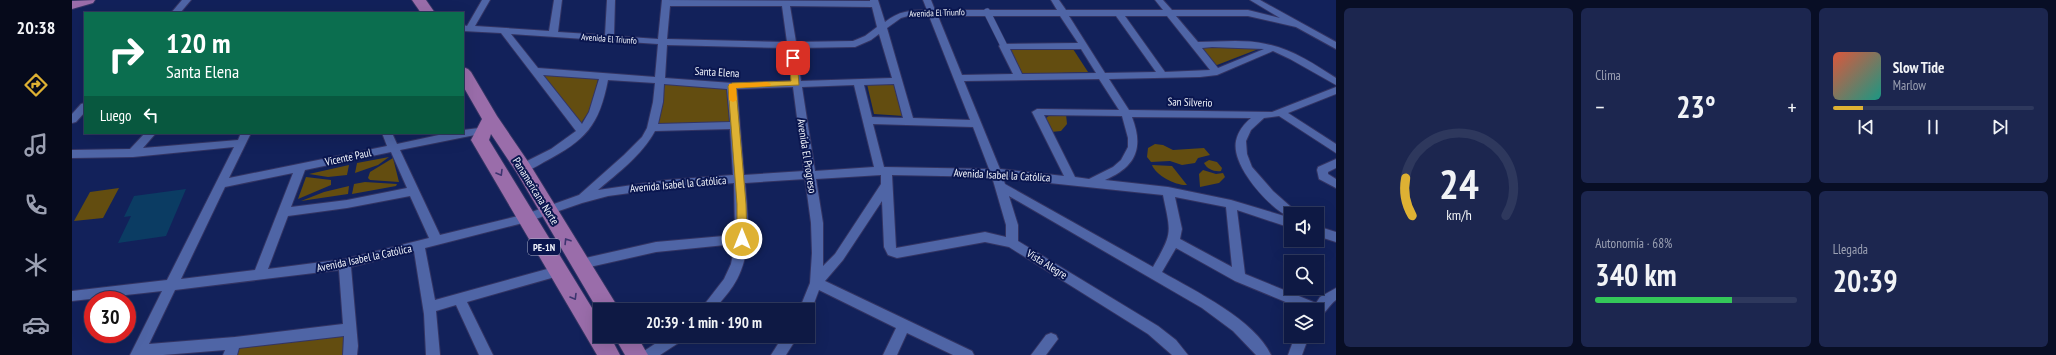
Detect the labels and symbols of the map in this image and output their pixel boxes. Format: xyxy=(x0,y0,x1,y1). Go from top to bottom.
street label: Avenida El Triunfo xyxy=(909,6,965,19)
street label: Avenida El Triunfo xyxy=(581,31,637,46)
pin xyxy=(776,41,810,75)
street label: Santa Elena xyxy=(694,64,740,80)
street label: San Silverio xyxy=(1167,94,1213,110)
street label: Avenida El Progreso xyxy=(794,118,820,194)
street label: Vicente Paul xyxy=(323,145,373,169)
street label: Panamericana Norte xyxy=(510,155,563,228)
street label: Avenida Isabel la Católica xyxy=(953,165,1051,185)
one-way arrow xyxy=(495,169,502,176)
street label: Avenida Isabel la Católica xyxy=(629,173,727,195)
position arrow xyxy=(721,218,763,260)
one-way arrow xyxy=(565,238,572,245)
road number: PE-1N xyxy=(528,239,560,255)
street label: Avenida Isabel la Católica xyxy=(315,241,413,275)
street label: Vista Alegre xyxy=(1023,246,1070,282)
speed limit sign: 30 xyxy=(84,291,136,343)
one-way arrow xyxy=(569,293,577,300)

